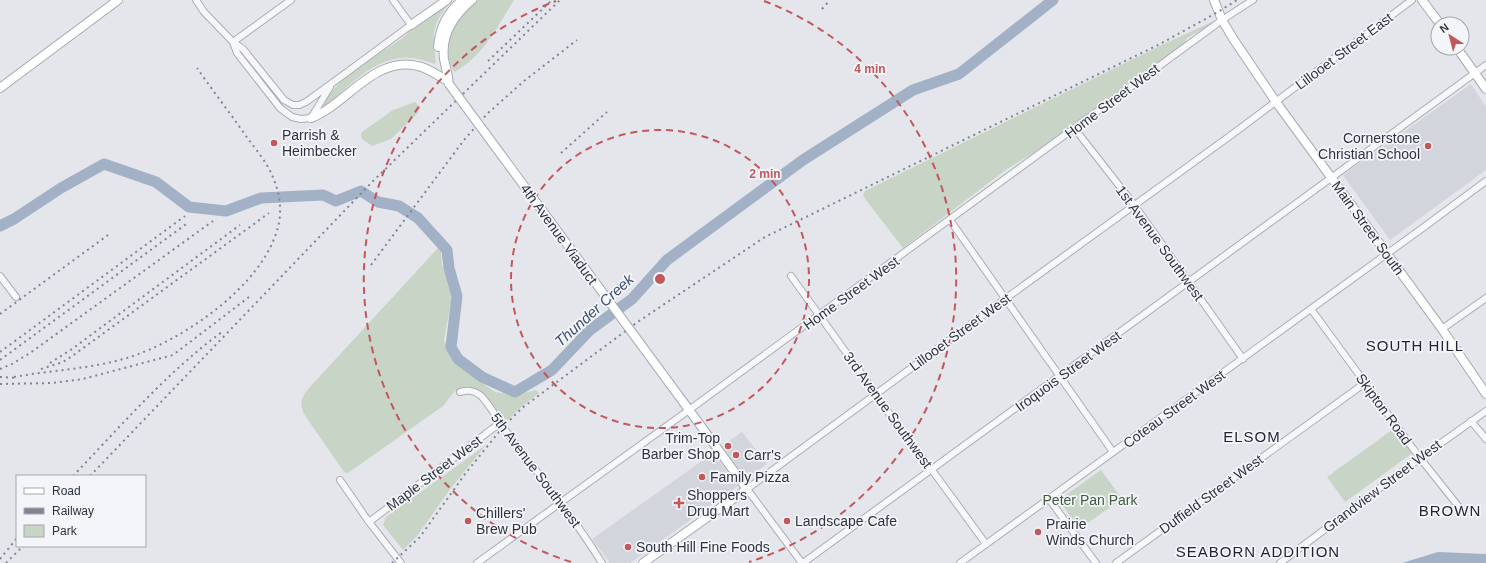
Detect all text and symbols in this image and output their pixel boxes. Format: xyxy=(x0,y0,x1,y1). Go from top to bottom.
street label: Lillooet Street East xyxy=(1292,9,1396,93)
north arrow xyxy=(1430,16,1470,56)
text: N xyxy=(1437,21,1451,35)
street label: Home Street West xyxy=(1062,60,1162,142)
text: 4 min xyxy=(854,62,886,76)
place label: Parrish & Heimbecker xyxy=(282,127,357,159)
place label: Cornerstone Christian School xyxy=(1318,130,1420,162)
marker: Parrish & Heimbecker xyxy=(269,138,279,148)
marker: Cornerstone Christian School xyxy=(1423,141,1433,151)
text: 2 min xyxy=(749,167,781,181)
street label: Main Street South xyxy=(1329,178,1407,278)
street label: 4th Avenue Viaduct xyxy=(517,181,601,287)
street label: 1st Avenue Southwest xyxy=(1113,182,1207,304)
street label: Home Street West xyxy=(800,253,902,333)
water label: Thunder Creek xyxy=(551,269,638,350)
centre of rings xyxy=(653,272,667,286)
street label: Lillooet Street West xyxy=(906,290,1014,374)
street label: Iroquois Street West xyxy=(1012,327,1124,415)
district label: SOUTH HILL xyxy=(1366,337,1464,354)
street label: 3rd Avenue Southwest xyxy=(840,349,936,471)
street label: Coteau Street West xyxy=(1120,367,1228,451)
street label: Skipton Road xyxy=(1353,370,1415,448)
street label: 5th Avenue Southwest xyxy=(488,410,584,530)
district label: ELSOM xyxy=(1223,428,1281,445)
place label: Trim-Top Barber Shop xyxy=(641,430,720,462)
street label: Maple Street West xyxy=(383,432,485,514)
street label: Grandview Street West xyxy=(1320,436,1444,536)
marker: Trim-Top Barber Shop xyxy=(723,441,733,451)
place label: Carr's xyxy=(744,447,781,463)
marker: Carr's xyxy=(731,450,741,460)
street label: Duffield Street West xyxy=(1156,451,1266,537)
place label: Family Pizza xyxy=(710,469,790,485)
marker: Family Pizza xyxy=(697,472,707,482)
legend xyxy=(16,475,146,547)
text: Road xyxy=(52,484,81,498)
place label: Shoppers Drug Mart xyxy=(687,487,749,519)
park label: Peter Pan Park xyxy=(1043,492,1138,508)
marker: Shoppers Drug Mart xyxy=(674,498,684,508)
district label: BROWN xyxy=(1419,502,1481,519)
text: Railway xyxy=(52,504,94,518)
place label: Chillers' Brew Pub xyxy=(476,505,537,537)
place label: Landscape Cafe xyxy=(795,513,897,529)
marker: Chillers' Brew Pub xyxy=(463,516,473,526)
marker: Landscape Cafe xyxy=(782,516,792,526)
place label: Prairie Winds Church xyxy=(1046,516,1134,548)
text: Park xyxy=(52,524,78,538)
marker: Prairie Winds Church xyxy=(1033,527,1043,537)
place label: South Hill Fine Foods xyxy=(636,539,770,555)
marker: South Hill Fine Foods xyxy=(623,542,633,552)
district label: SEABORN ADDITION xyxy=(1176,543,1340,560)

